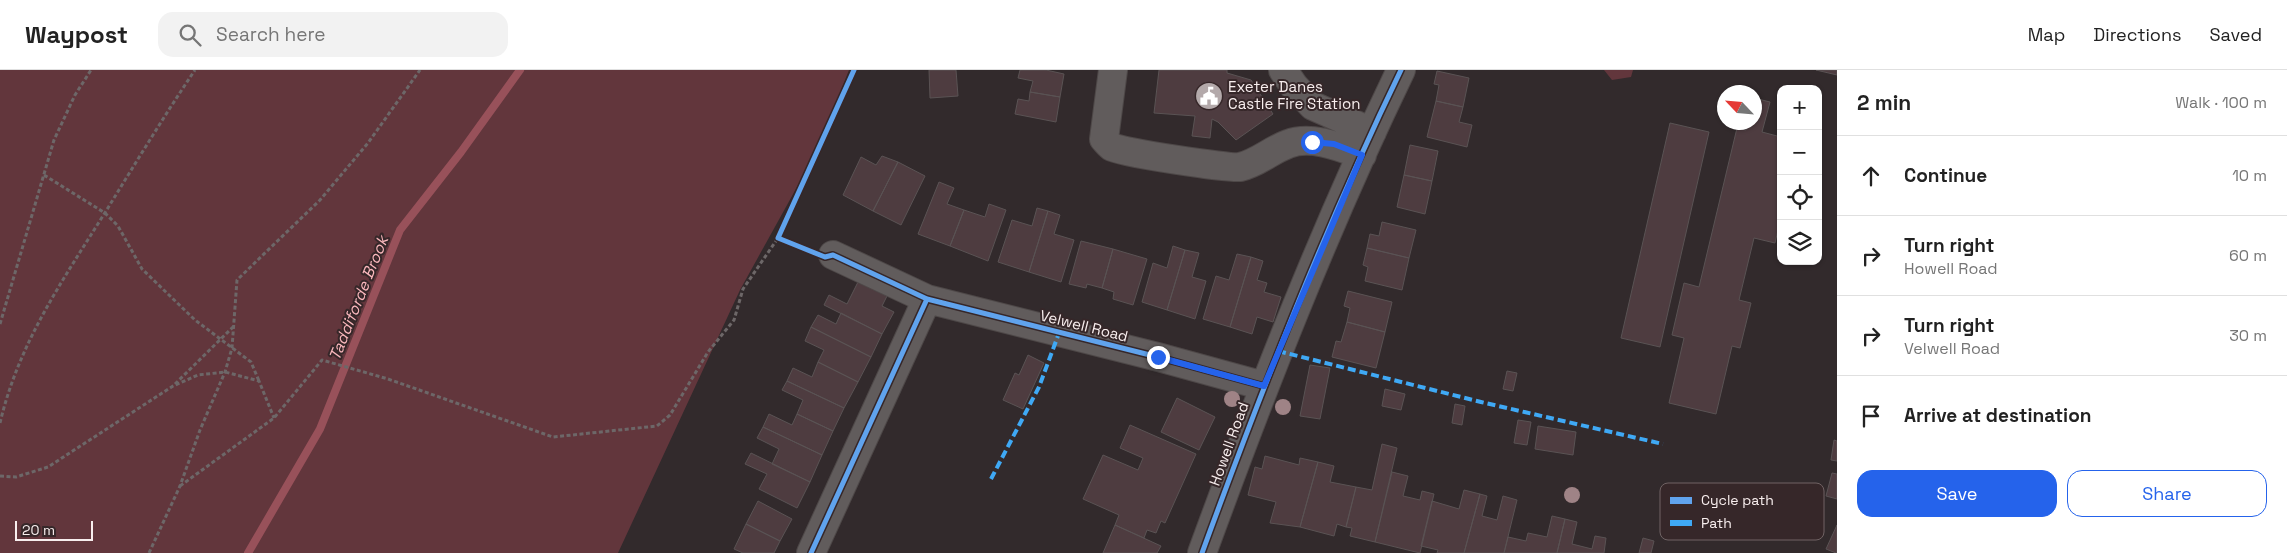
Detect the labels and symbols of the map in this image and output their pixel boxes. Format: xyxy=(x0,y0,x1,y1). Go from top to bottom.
place label: Exeter Danes Castle Fire Station xyxy=(1228,77,1360,113)
public building icon: Exeter Danes Castle Fire Station xyxy=(1194,81,1224,111)
north arrow xyxy=(1717,85,1762,130)
route start xyxy=(1301,131,1324,154)
water label: Taddiforde Brook xyxy=(324,231,394,364)
street label: Velwell Road xyxy=(1038,305,1130,346)
route end xyxy=(1147,346,1170,369)
street label: Howell Road xyxy=(1205,399,1252,488)
legend xyxy=(1660,483,1824,540)
text: Cycle path xyxy=(1701,491,1774,509)
text: Path xyxy=(1701,514,1732,532)
scale bar xyxy=(15,518,92,541)

